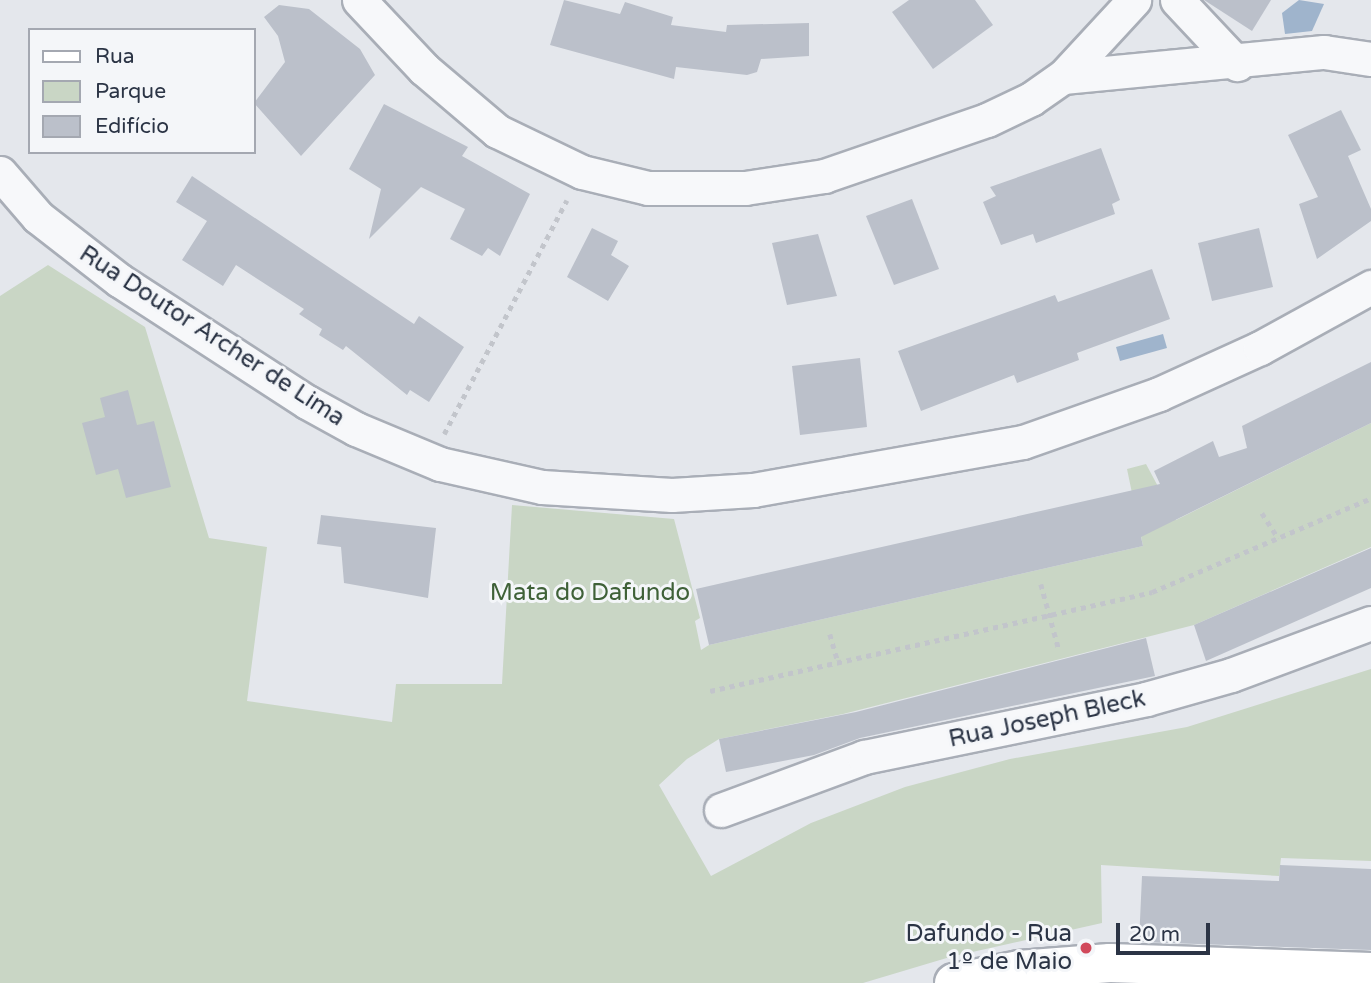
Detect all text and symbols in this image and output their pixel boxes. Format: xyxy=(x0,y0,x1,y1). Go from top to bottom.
legend xyxy=(28,28,256,154)
text: Rua xyxy=(95,44,135,69)
text: Parque xyxy=(95,79,166,104)
text: Edifício xyxy=(95,114,169,139)
street label: Rua Doutor Archer de Lima xyxy=(74,239,350,433)
park label: Mata do Dafundo xyxy=(490,579,690,607)
street label: Rua Joseph Bleck xyxy=(946,684,1148,754)
scale bar xyxy=(1119,909,1214,953)
place label: Dafundo - Rua 1º de Maio xyxy=(905,920,1072,976)
text: 20 m xyxy=(1129,922,1180,947)
marker: Dafundo - Rua 1º de Maio xyxy=(1078,940,1094,956)

